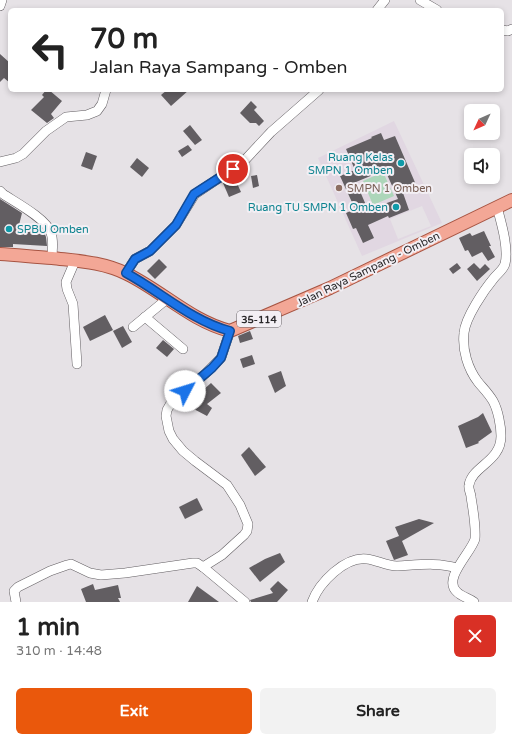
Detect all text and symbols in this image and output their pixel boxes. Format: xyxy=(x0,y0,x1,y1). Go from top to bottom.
text: 70 m xyxy=(90,22,158,56)
icon: left xyxy=(24,24,76,76)
text: Jalan Raya Sampang - Omben xyxy=(90,56,348,78)
north arrow xyxy=(464,104,500,140)
map controls xyxy=(464,104,500,184)
button: sound xyxy=(464,148,500,184)
place label: Ruang Kelas SMPN 1 Omben xyxy=(308,151,393,177)
pin xyxy=(216,152,250,186)
icon: arrive xyxy=(222,158,244,180)
marker: Ruang Kelas SMPN 1 Omben xyxy=(396,158,406,168)
place label: SMPN 1 Omben xyxy=(347,182,432,195)
marker: SMPN 1 Omben xyxy=(334,183,344,193)
place label: Ruang TU SMPN 1 Omben xyxy=(248,201,388,214)
marker: Ruang TU SMPN 1 Omben xyxy=(391,202,401,212)
place label: SPBU Omben xyxy=(17,223,89,236)
marker: SPBU Omben xyxy=(4,224,14,234)
street label: Jalan Raya Sampang - Omben xyxy=(295,229,442,310)
road number: 35-114 xyxy=(237,311,281,327)
position arrow xyxy=(164,370,206,412)
text: 1 min xyxy=(16,613,80,642)
button: close xyxy=(454,615,496,657)
text: 310 m · 14:48 xyxy=(16,643,102,659)
button: Exit xyxy=(16,688,252,734)
button: Share xyxy=(260,688,496,734)

